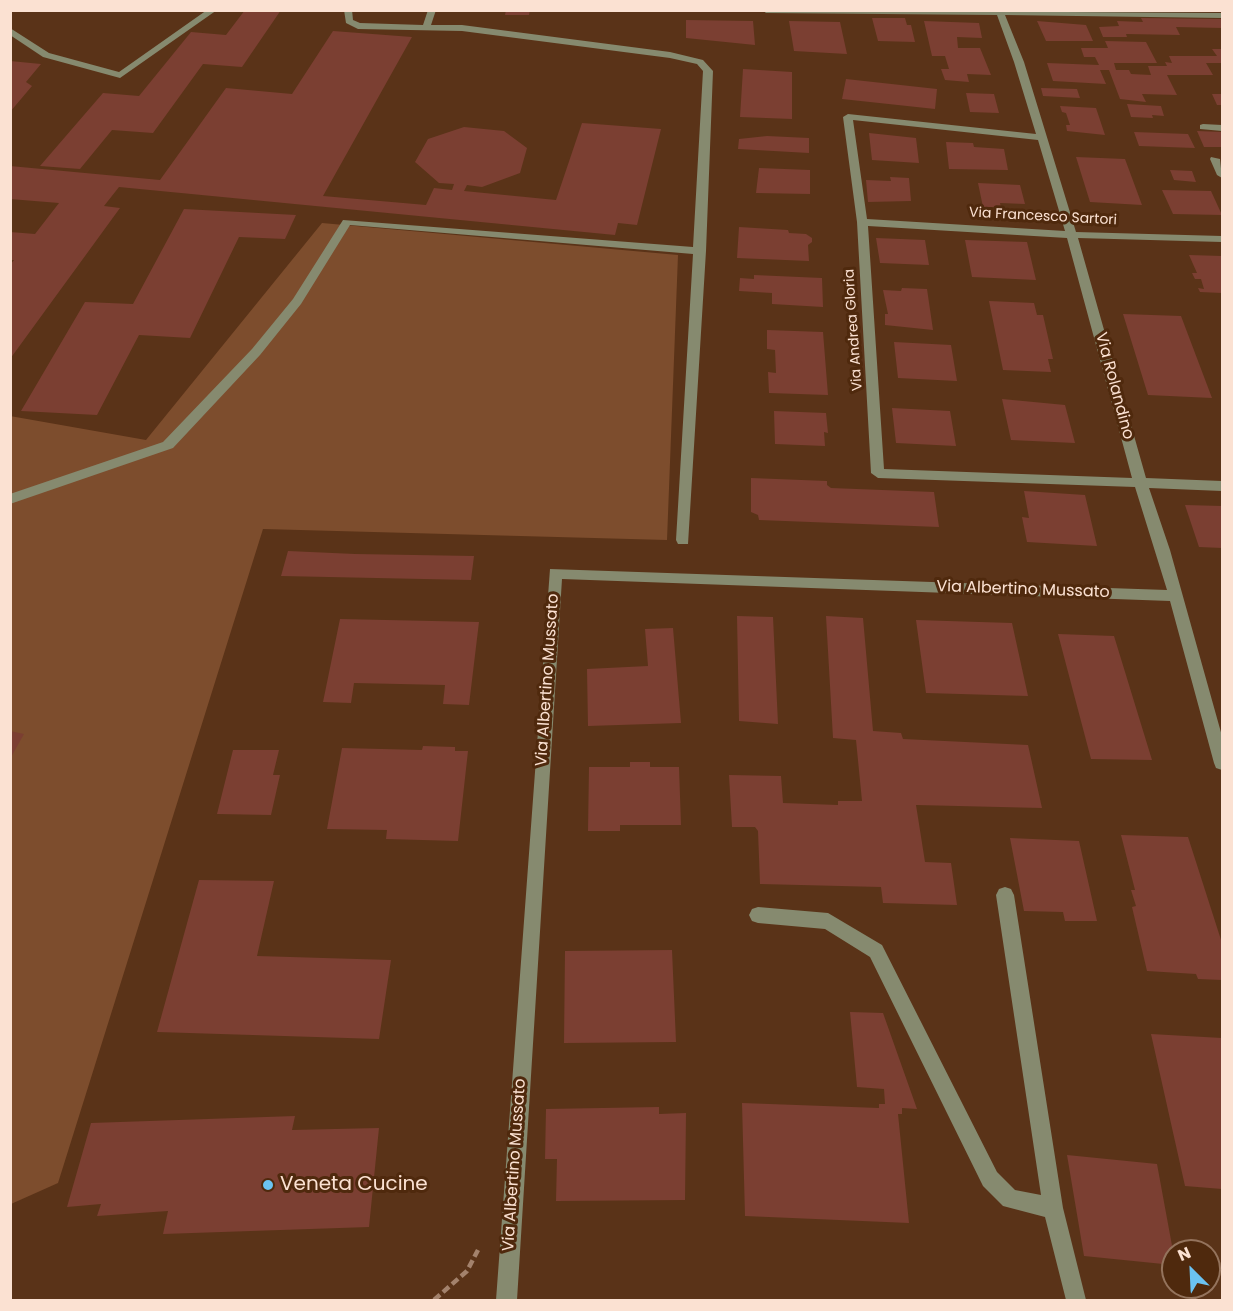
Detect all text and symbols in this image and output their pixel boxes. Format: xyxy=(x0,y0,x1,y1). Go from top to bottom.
street label: Via Francesco Sartori xyxy=(969,205,1117,229)
street label: Via Andrea Gloria xyxy=(841,268,867,392)
street label: Via Rolandino xyxy=(1090,330,1138,442)
street label: Via Albertino Mussato xyxy=(936,577,1110,603)
street label: Via Albertino Mussato xyxy=(532,593,564,767)
street label: Via Albertino Mussato xyxy=(499,1078,531,1252)
place label: Veneta Cucine xyxy=(280,1173,428,1197)
marker: Veneta Cucine xyxy=(261,1178,275,1192)
north arrow xyxy=(1161,1239,1221,1299)
text: N xyxy=(1174,1241,1194,1267)

